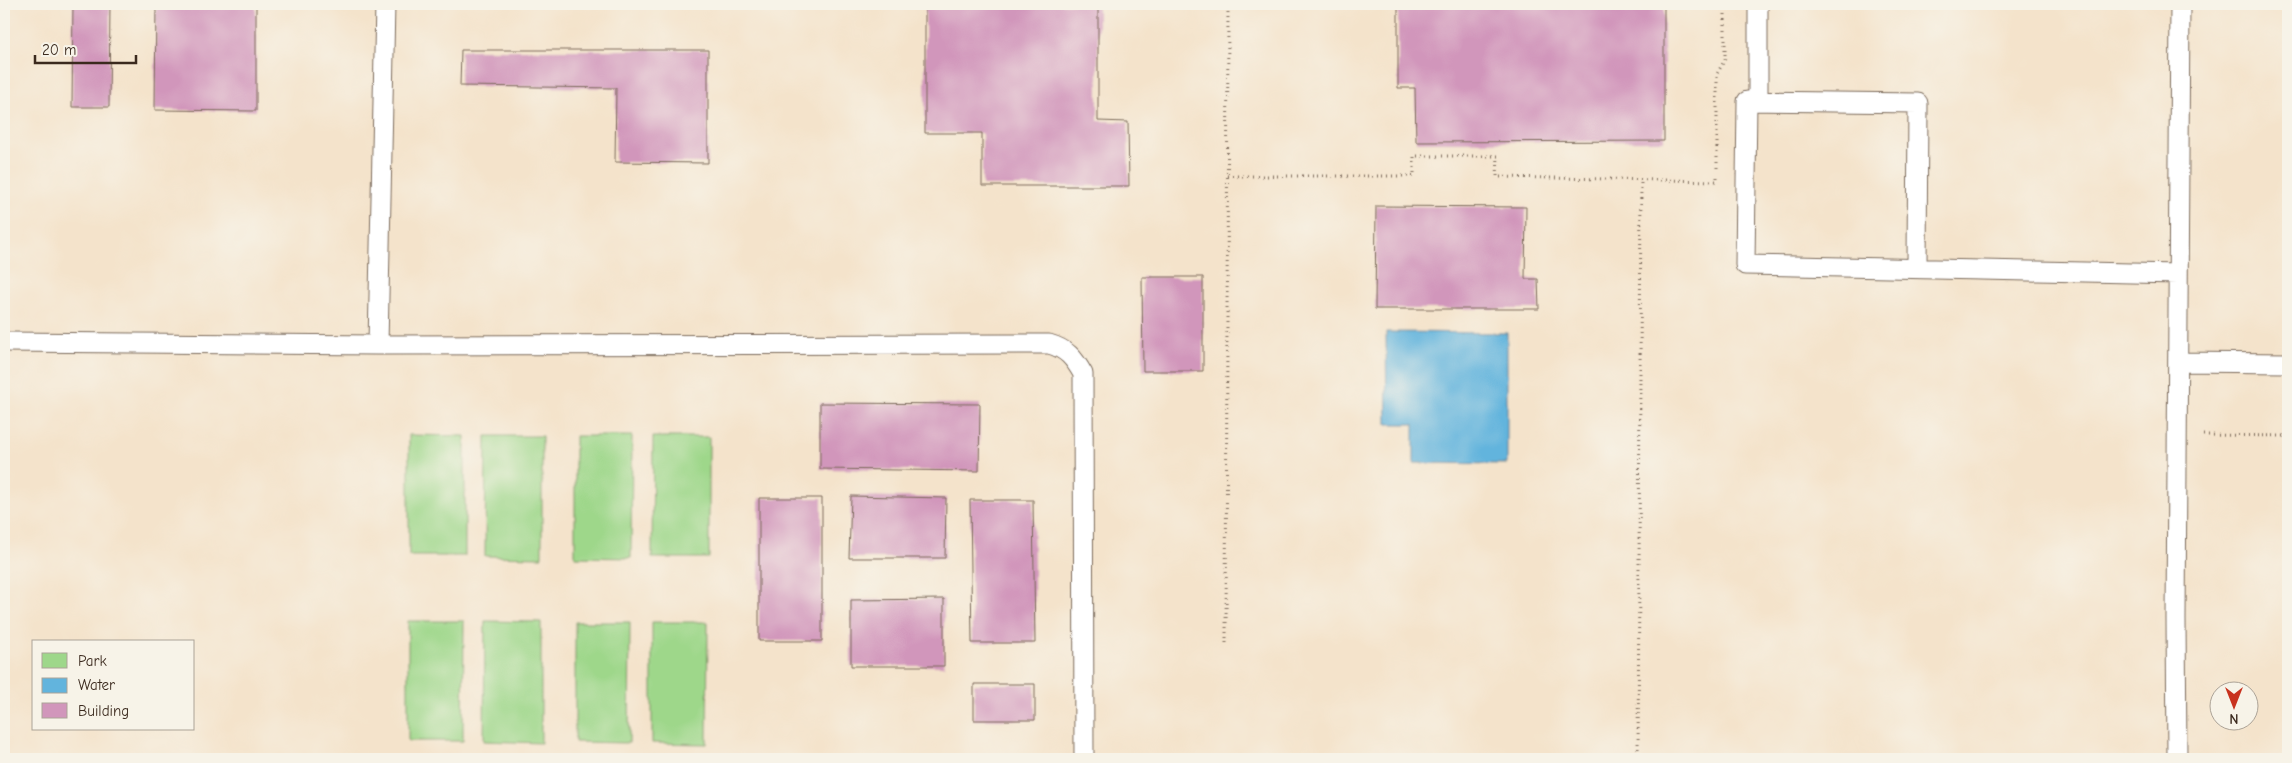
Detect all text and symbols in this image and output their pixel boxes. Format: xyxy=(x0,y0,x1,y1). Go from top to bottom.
scale bar xyxy=(35,32,136,64)
text: 20 m xyxy=(42,41,76,59)
legend xyxy=(32,640,195,730)
text: Park xyxy=(78,652,107,670)
text: Water xyxy=(78,676,115,694)
north arrow xyxy=(2210,680,2260,730)
text: Building xyxy=(78,702,129,720)
text: N xyxy=(2229,710,2239,727)

